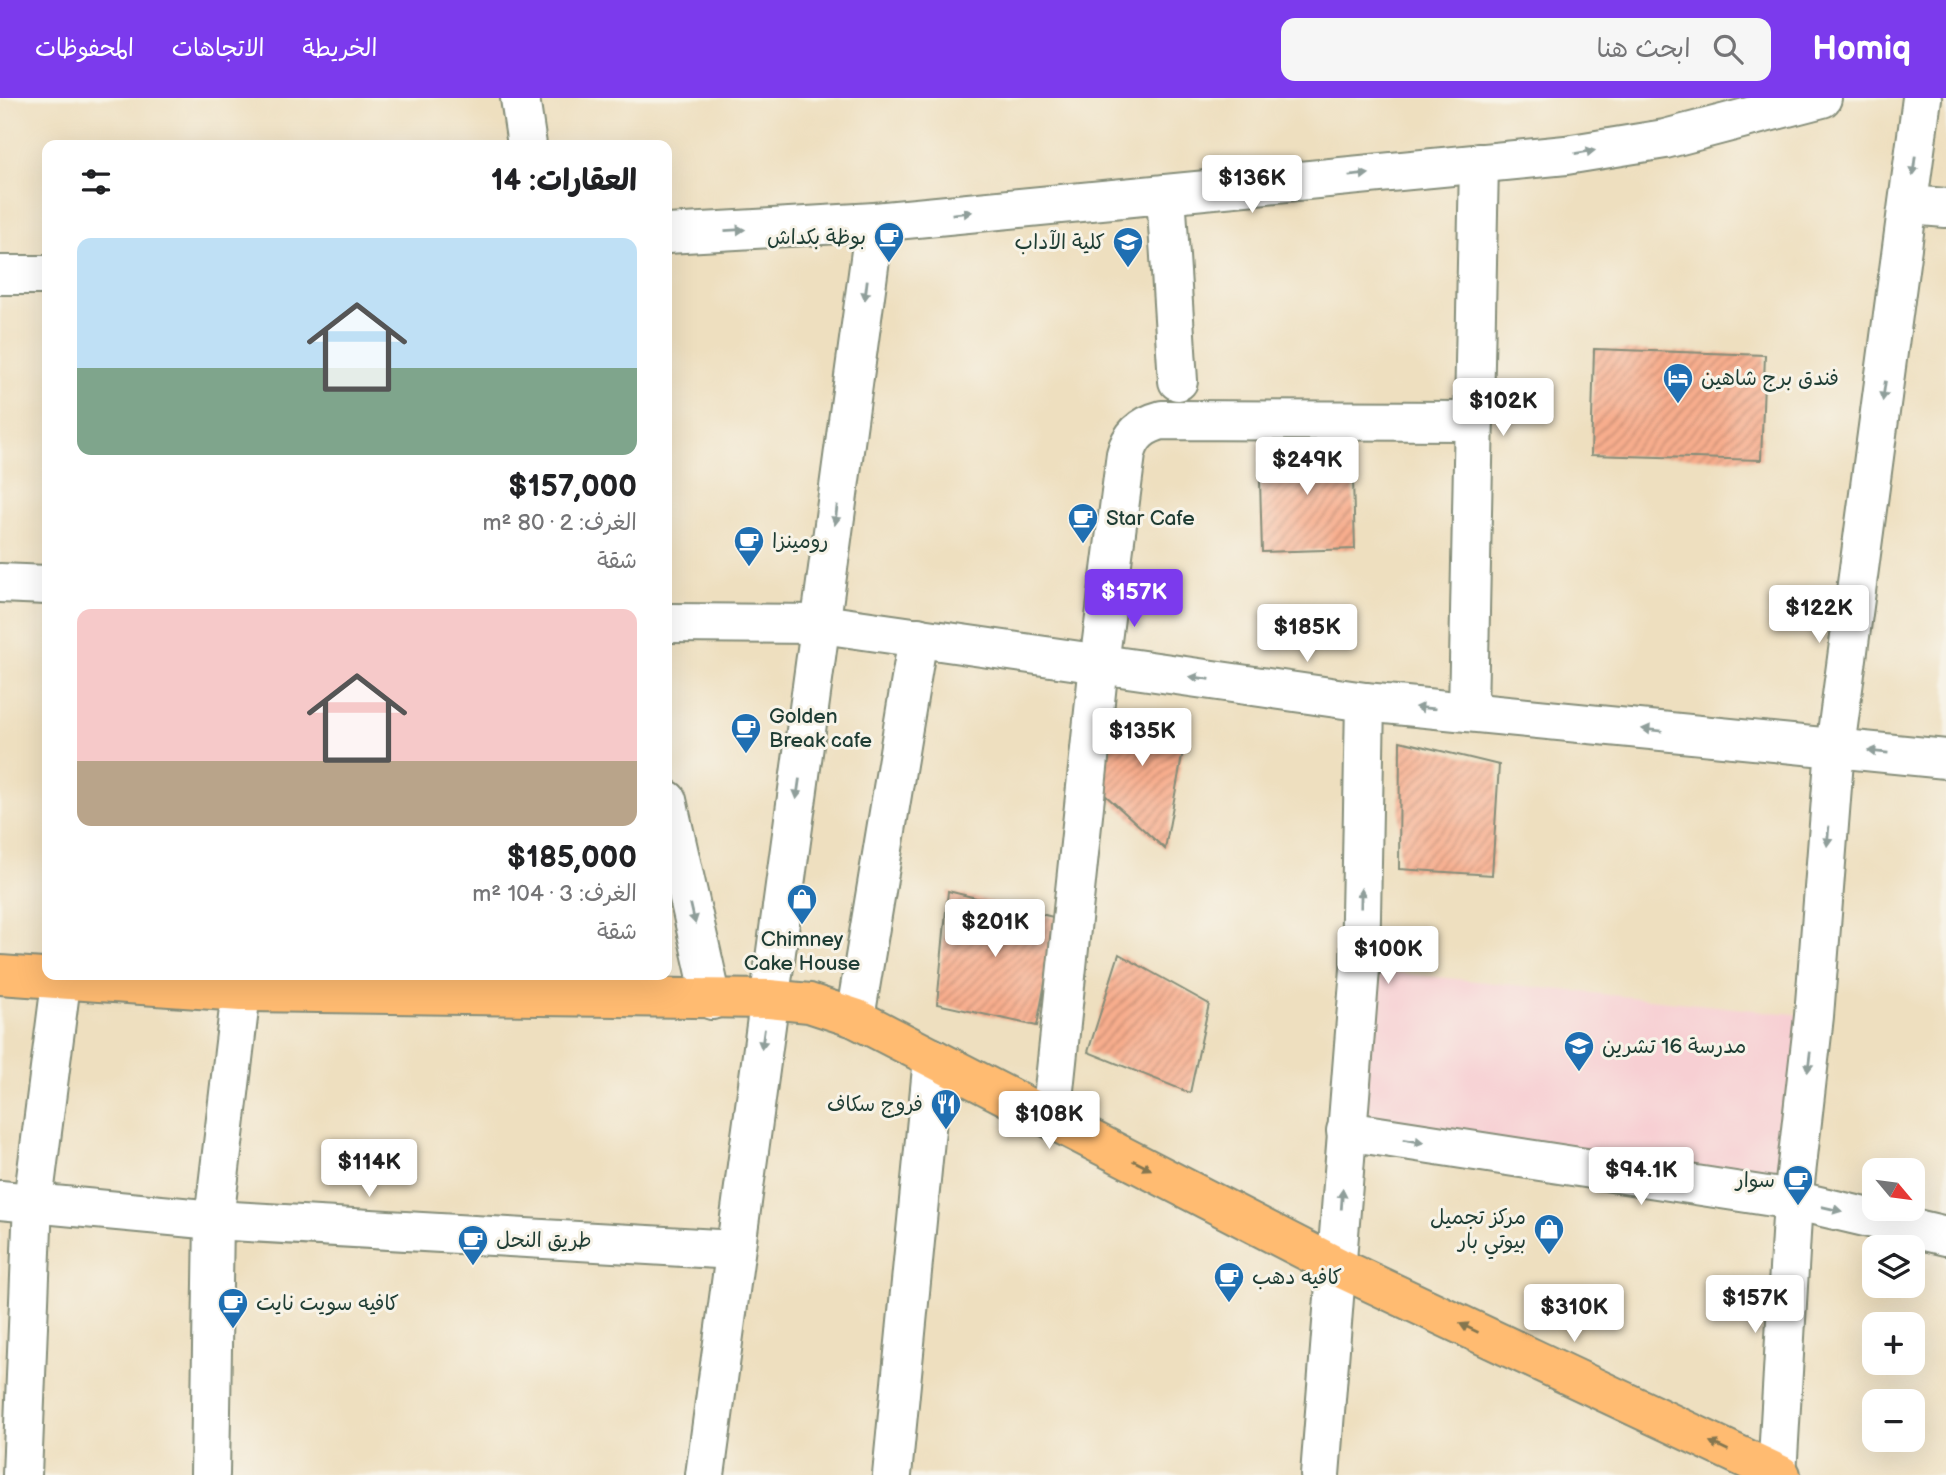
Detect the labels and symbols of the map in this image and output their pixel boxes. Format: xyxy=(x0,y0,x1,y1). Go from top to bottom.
one-way arrow xyxy=(1574,146,1596,157)
one-way arrow xyxy=(1908,155,1919,177)
pin: $136K xyxy=(1203,156,1301,215)
one-way arrow xyxy=(1348,169,1370,180)
one-way arrow xyxy=(951,208,973,219)
cafe icon: بوظة بكداش xyxy=(872,220,906,264)
one-way arrow xyxy=(724,224,746,235)
place label: بوظة بكداش xyxy=(767,225,866,250)
school or university icon: كلية الآداب xyxy=(1111,225,1145,269)
place label: كلية الآداب xyxy=(1015,229,1105,255)
one-way arrow xyxy=(860,279,871,301)
hotel icon: فندق برج شاهين xyxy=(1661,361,1695,405)
place label: فندق برج شاهين xyxy=(1701,366,1839,392)
pin: $102K xyxy=(1454,378,1552,438)
one-way arrow xyxy=(1878,380,1889,402)
pin: $249K xyxy=(1258,438,1356,497)
cafe icon: Star Cafe xyxy=(1066,501,1100,545)
one-way arrow xyxy=(831,504,842,526)
place label: Star Cafe xyxy=(1106,506,1195,531)
cafe icon: رومينزا xyxy=(732,524,766,568)
place label: رومينزا xyxy=(772,529,828,554)
pin: $157K xyxy=(1085,570,1183,629)
pin: $122K xyxy=(1770,586,1868,645)
pin: $185K xyxy=(1258,604,1356,664)
one-way arrow xyxy=(1189,672,1211,683)
one-way arrow xyxy=(1414,702,1436,713)
place label: Golden Break cafe xyxy=(769,704,872,753)
pin: $135K xyxy=(1093,708,1191,768)
cafe icon: Golden Break cafe xyxy=(729,711,763,755)
one-way arrow xyxy=(1640,724,1662,735)
one-way arrow xyxy=(1867,747,1889,758)
one-way arrow xyxy=(793,778,804,800)
one-way arrow xyxy=(1822,825,1833,847)
shop icon: Chimney Cake House xyxy=(785,882,819,926)
one-way arrow xyxy=(1355,887,1367,909)
pin: $201K xyxy=(946,900,1044,959)
one-way arrow xyxy=(688,903,699,925)
pin: $100K xyxy=(1339,926,1437,986)
place label: Chimney Cake House xyxy=(744,927,860,976)
one-way arrow xyxy=(758,1028,769,1050)
school or university icon: مدرسة 16 تشرين xyxy=(1562,1029,1596,1073)
place label: مدرسة 16 تشرين xyxy=(1602,1034,1746,1059)
one-way arrow xyxy=(1803,1052,1814,1074)
restaurant icon: فروج سكاف xyxy=(929,1087,963,1131)
pin: $108K xyxy=(1000,1091,1098,1151)
place label: فروج سكاف xyxy=(827,1092,923,1118)
one-way arrow xyxy=(1403,1136,1425,1147)
pin: $114K xyxy=(320,1140,418,1199)
pin: $94.1K xyxy=(1584,1148,1698,1207)
north arrow xyxy=(1862,1158,1925,1222)
one-way arrow xyxy=(1132,1159,1152,1171)
cafe icon: سوار xyxy=(1781,1163,1815,1207)
place label: سوار xyxy=(1734,1168,1775,1193)
one-way arrow xyxy=(1337,1187,1348,1209)
one-way arrow xyxy=(1821,1204,1843,1215)
place label: مركز تجميل بيوتي بار xyxy=(1430,1205,1526,1260)
shop icon: مركز تجميل بيوتي بار xyxy=(1532,1212,1566,1256)
cafe icon: طريق النحل xyxy=(456,1223,490,1267)
place label: طريق النحل xyxy=(496,1228,592,1253)
cafe icon: كافيه دهب xyxy=(1212,1260,1246,1304)
place label: كافيه دهب xyxy=(1252,1265,1342,1290)
pin: $157K xyxy=(1706,1276,1804,1335)
pin: $310K xyxy=(1525,1284,1623,1344)
cafe icon: كافيه سويت نايت xyxy=(216,1286,250,1330)
place label: كافيه سويت نايت xyxy=(256,1291,399,1316)
one-way arrow xyxy=(1459,1322,1479,1334)
one-way arrow xyxy=(1709,1440,1729,1451)

